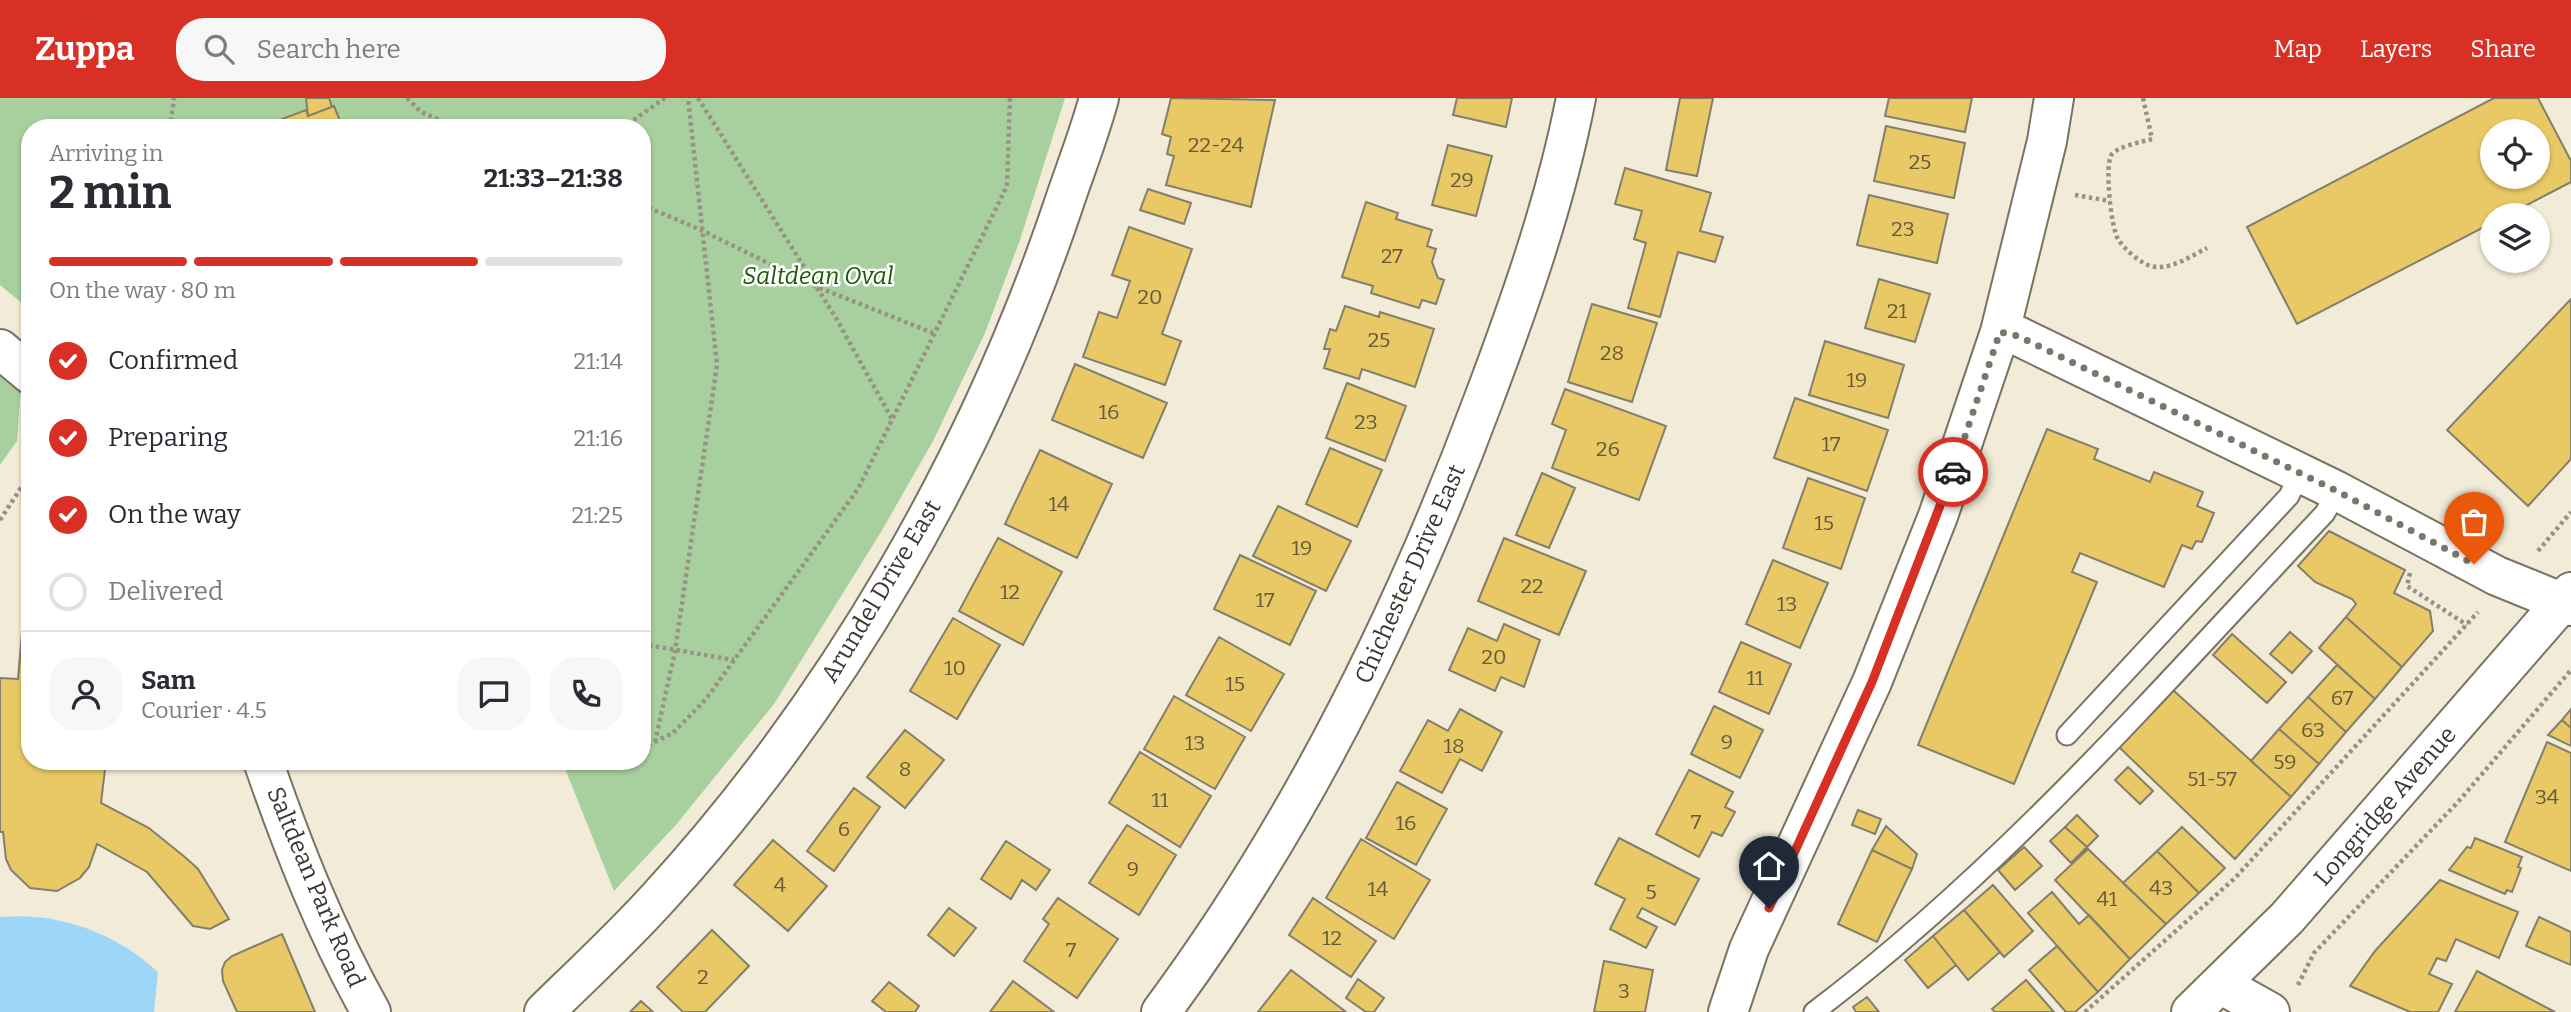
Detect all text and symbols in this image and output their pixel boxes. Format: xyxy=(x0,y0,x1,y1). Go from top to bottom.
search box xyxy=(176,18,666,81)
text: Zuppa xyxy=(35,29,134,69)
icon: search xyxy=(200,30,238,68)
text: Search here xyxy=(256,34,401,65)
text: Map xyxy=(2274,35,2322,63)
text: Layers xyxy=(2360,35,2432,63)
text: Share xyxy=(2470,35,2536,63)
map controls xyxy=(2480,119,2550,273)
button: locate xyxy=(2480,119,2550,189)
house number: 22-24 xyxy=(1188,132,1244,158)
text: Arriving in xyxy=(49,139,163,167)
house number: 25 xyxy=(1909,149,1931,175)
text: 21:33–21:38 xyxy=(483,163,623,194)
text: 2 min xyxy=(49,165,171,220)
house number: 29 xyxy=(1450,167,1474,193)
button: layers xyxy=(2480,203,2550,273)
house number: 23 xyxy=(1891,216,1915,242)
house number: 27 xyxy=(1381,243,1403,269)
park label: Saltdean Oval xyxy=(743,262,893,290)
text: On the way · 80 m xyxy=(49,276,236,304)
house number: 20 xyxy=(1138,284,1162,310)
house number: 21 xyxy=(1887,298,1907,324)
house number: 25 xyxy=(1368,327,1390,353)
house number: 28 xyxy=(1600,340,1624,366)
icon: check xyxy=(49,342,87,380)
text: Confirmed xyxy=(108,345,238,376)
text: 21:14 xyxy=(574,347,623,375)
house number: 19 xyxy=(1847,367,1867,393)
house number: 16 xyxy=(1099,399,1119,425)
house number: 23 xyxy=(1354,409,1378,435)
icon: check xyxy=(49,419,87,457)
text: Preparing xyxy=(108,422,228,453)
text: 21:16 xyxy=(573,424,623,452)
house number: 17 xyxy=(1822,431,1841,457)
house number: 26 xyxy=(1596,436,1620,462)
courier xyxy=(1918,437,1988,507)
icon: car xyxy=(1934,453,1972,491)
street label: Chichester Drive East xyxy=(1349,460,1471,688)
house number: 14 xyxy=(1049,491,1069,517)
pin xyxy=(2444,492,2504,564)
street label: Arundel Drive East xyxy=(815,494,947,687)
icon: check xyxy=(49,496,87,534)
text: On the way xyxy=(108,499,241,530)
text: 21:25 xyxy=(572,501,623,529)
icon: bag xyxy=(2455,503,2493,541)
house number: 15 xyxy=(1814,510,1834,536)
house number: 19 xyxy=(1292,535,1312,561)
house number: 22 xyxy=(1521,573,1543,599)
text: Delivered xyxy=(108,576,223,607)
house number: 12 xyxy=(1000,579,1020,605)
house number: 17 xyxy=(1256,587,1275,613)
house number: 13 xyxy=(1777,591,1797,617)
house number: 20 xyxy=(1482,644,1506,670)
house number: 10 xyxy=(944,655,966,681)
button: person xyxy=(49,657,123,731)
button: chat xyxy=(457,657,531,731)
button: phone xyxy=(549,657,623,731)
text: Sam xyxy=(141,665,196,696)
house number: 11 xyxy=(1746,665,1764,691)
house number: 15 xyxy=(1225,671,1245,697)
house number: 67 xyxy=(2331,685,2354,711)
text: Courier · 4.5 xyxy=(141,696,267,724)
house number: 63 xyxy=(2301,717,2325,743)
street label: Longridge Avenue xyxy=(2308,721,2462,891)
house number: 9 xyxy=(1721,729,1733,755)
house number: 13 xyxy=(1185,730,1205,756)
house number: 18 xyxy=(1443,733,1465,759)
house number: 59 xyxy=(2273,749,2297,775)
house number: 8 xyxy=(899,756,911,782)
house number: 51-57 xyxy=(2187,766,2237,792)
street label: Saltdean Park Road xyxy=(261,783,371,991)
house number: 34 xyxy=(2535,784,2559,810)
house number: 11 xyxy=(1151,787,1169,813)
house number: 7 xyxy=(1691,809,1702,835)
house number: 16 xyxy=(1396,810,1416,836)
house number: 6 xyxy=(838,816,850,842)
pin xyxy=(1739,836,1799,908)
icon: home xyxy=(1750,847,1788,885)
house number: 9 xyxy=(1127,856,1139,882)
house number: 4 xyxy=(774,872,786,898)
house number: 43 xyxy=(2149,875,2173,901)
house number: 14 xyxy=(1368,876,1388,902)
house number: 5 xyxy=(1645,879,1657,905)
house number: 41 xyxy=(2097,886,2118,912)
house number: 12 xyxy=(1322,925,1342,951)
house number: 7 xyxy=(1066,937,1077,963)
house number: 2 xyxy=(697,964,709,990)
house number: 3 xyxy=(1618,978,1630,1004)

